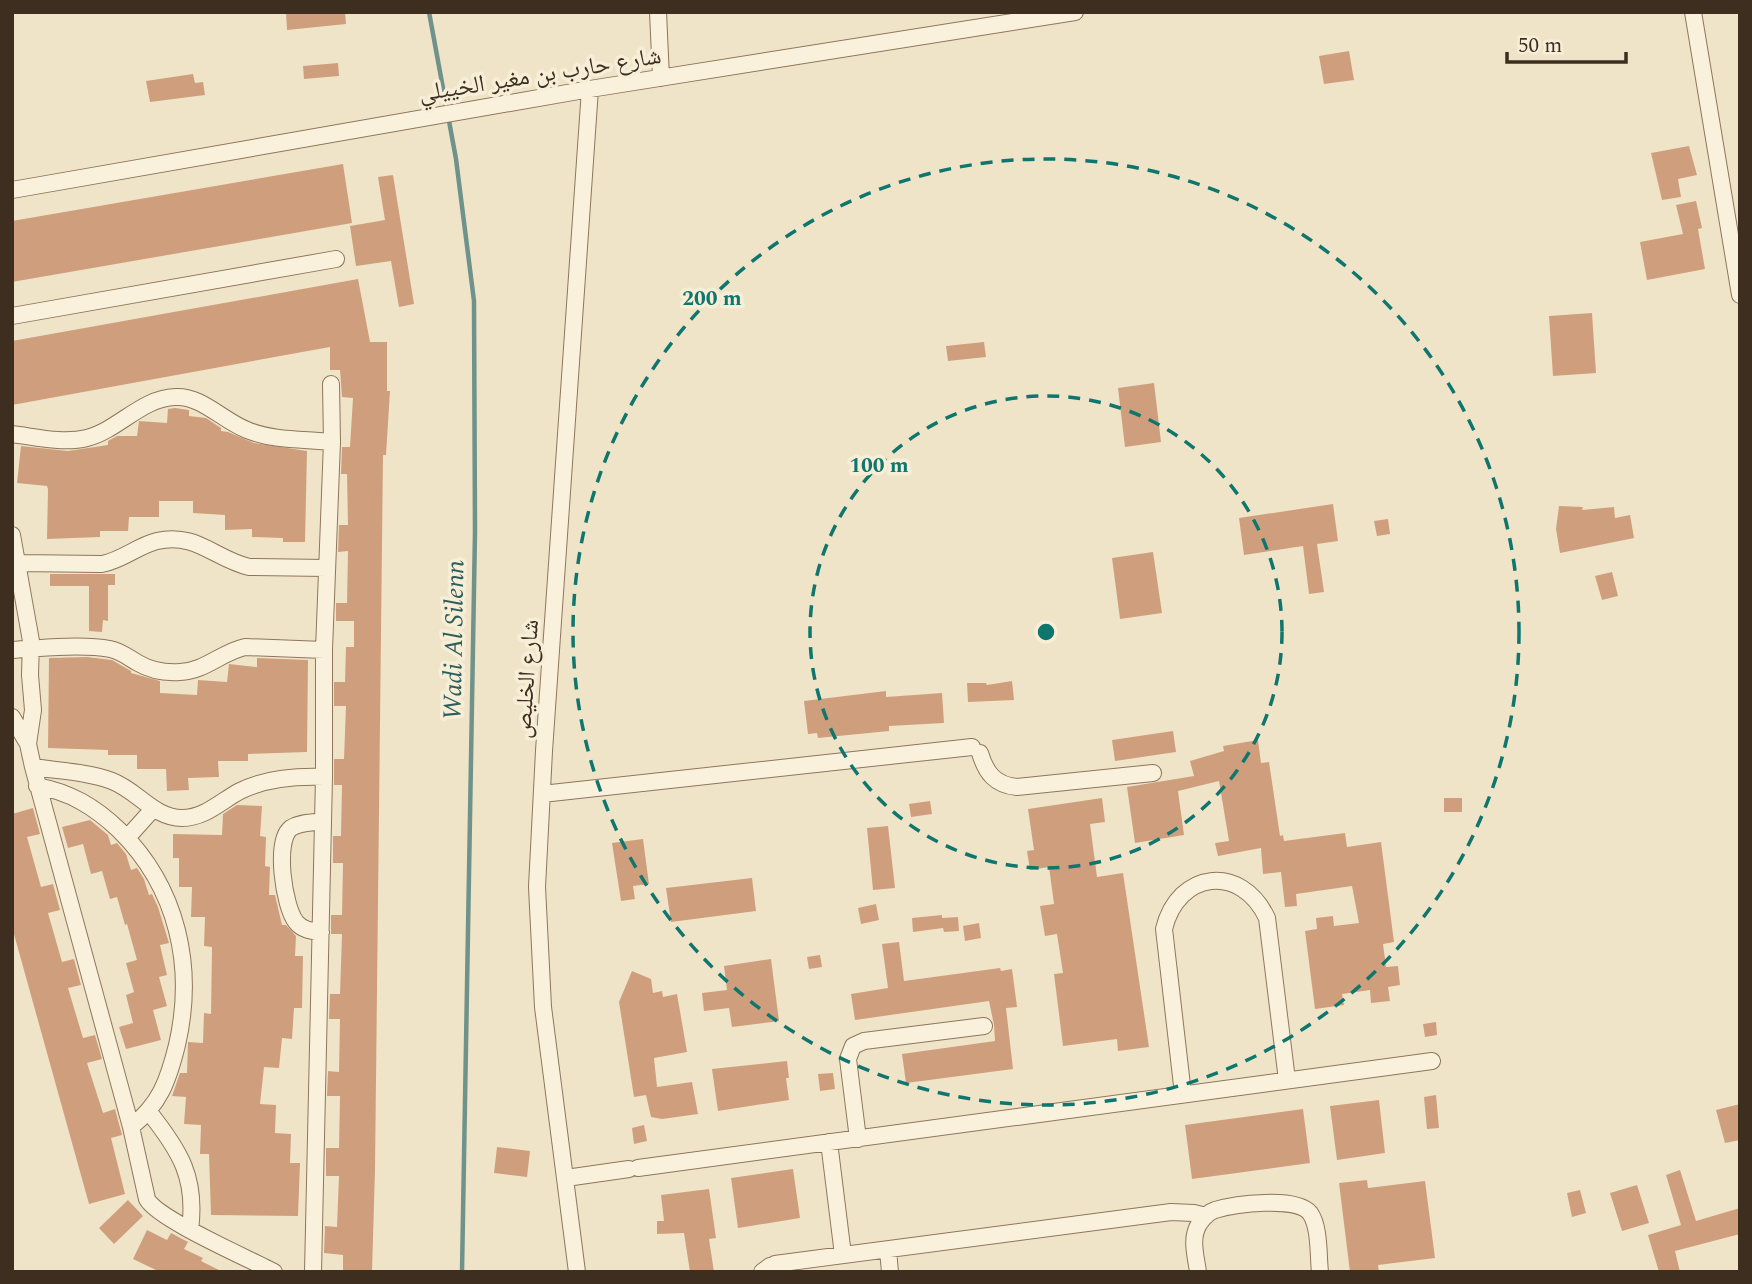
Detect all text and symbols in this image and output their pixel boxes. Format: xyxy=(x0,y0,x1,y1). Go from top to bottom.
scale bar xyxy=(1507,21,1626,65)
text: 50 m xyxy=(1518,30,1562,62)
street label: شارع حارب بن مغير الخييلي xyxy=(416,38,664,112)
text: 200 m xyxy=(682,283,742,315)
text: 100 m xyxy=(849,450,909,482)
water label: Wadi Al Silenn xyxy=(433,559,475,720)
street label: شارع الخليص xyxy=(505,618,549,740)
centre of rings xyxy=(1034,620,1058,644)

